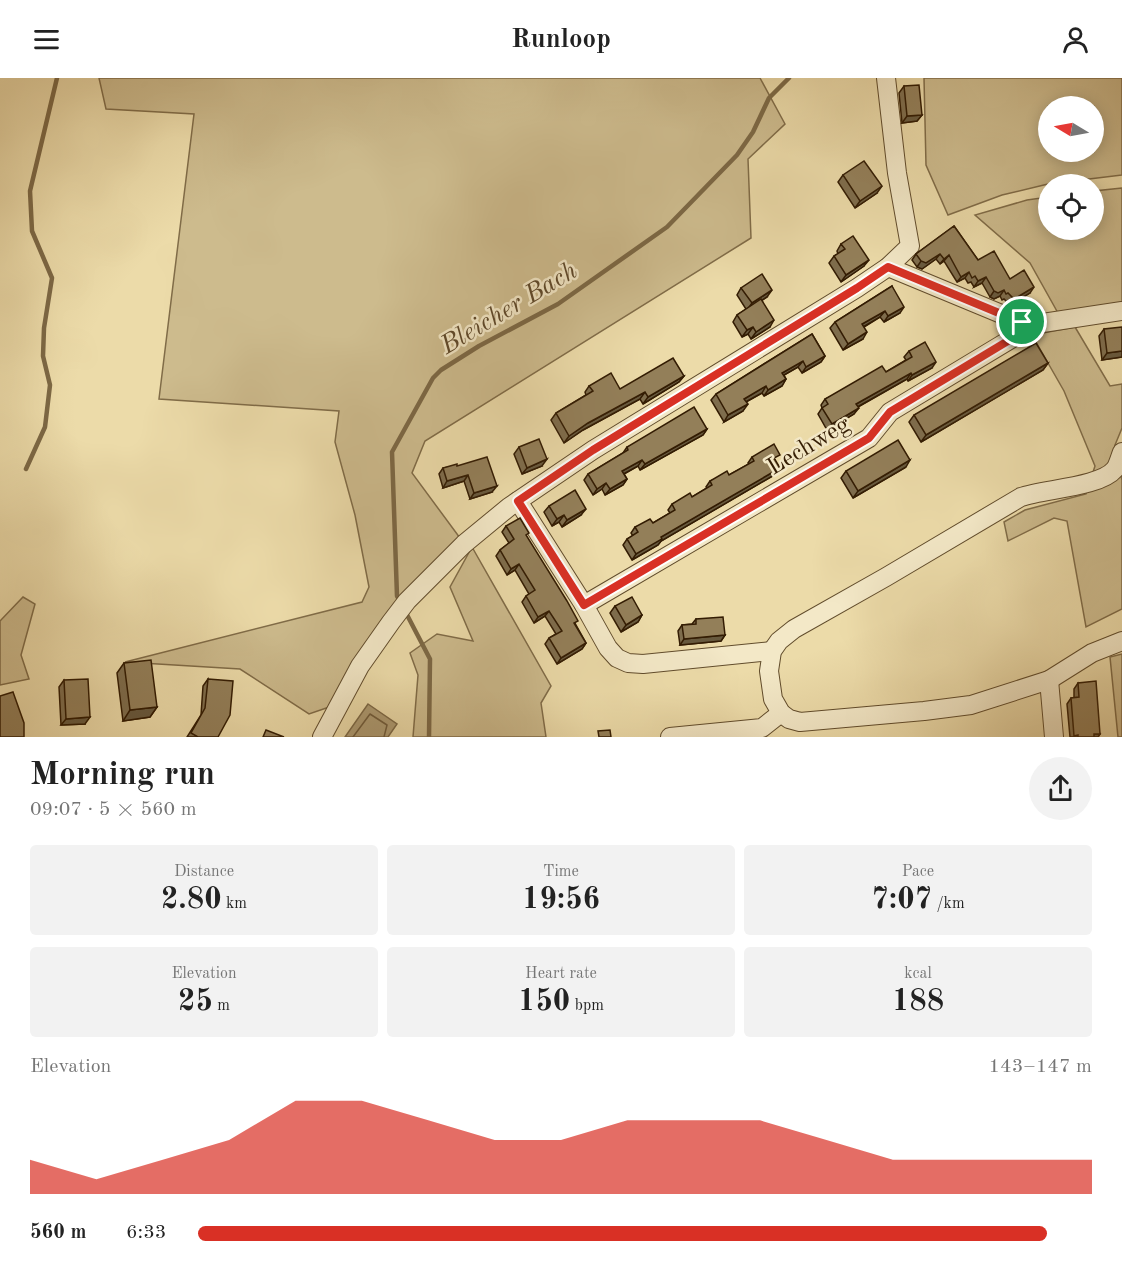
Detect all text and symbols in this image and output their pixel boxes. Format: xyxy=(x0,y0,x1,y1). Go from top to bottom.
icon: menu xyxy=(30,23,63,56)
icon: person xyxy=(1059,23,1092,56)
text: Runloop xyxy=(511,26,611,53)
north arrow xyxy=(1038,96,1104,162)
map controls xyxy=(1038,96,1104,240)
button: locate xyxy=(1038,174,1104,240)
water label: Bleicher Bach xyxy=(435,258,582,360)
pin xyxy=(996,296,1047,347)
icon: arrive xyxy=(1005,305,1038,338)
street label: Lechweg xyxy=(763,413,855,481)
button: share xyxy=(1029,757,1092,820)
text: Morning run xyxy=(30,759,215,792)
text: 09:07 · 5 × 560 m xyxy=(30,800,197,820)
text: Distance xyxy=(174,864,234,880)
text: Time xyxy=(543,864,579,880)
text: Pace xyxy=(902,864,934,880)
text: 2.80 xyxy=(161,885,222,915)
text: 19:56 xyxy=(522,885,600,915)
text: 7:07 xyxy=(871,885,932,915)
text: km xyxy=(222,896,247,912)
text: /km xyxy=(932,896,965,912)
text: Elevation xyxy=(171,966,237,982)
text: Heart rate xyxy=(525,966,597,982)
text: kcal xyxy=(904,966,932,982)
text: 25 xyxy=(178,987,213,1017)
text: 150 xyxy=(518,987,570,1017)
text: 188 xyxy=(892,987,944,1017)
text: m xyxy=(213,998,230,1014)
text: bpm xyxy=(570,998,604,1014)
text: Elevation xyxy=(30,1057,111,1077)
text: 143–147 m xyxy=(989,1057,1092,1077)
text: 560 m xyxy=(30,1223,86,1243)
text: 6:33 xyxy=(126,1223,166,1243)

